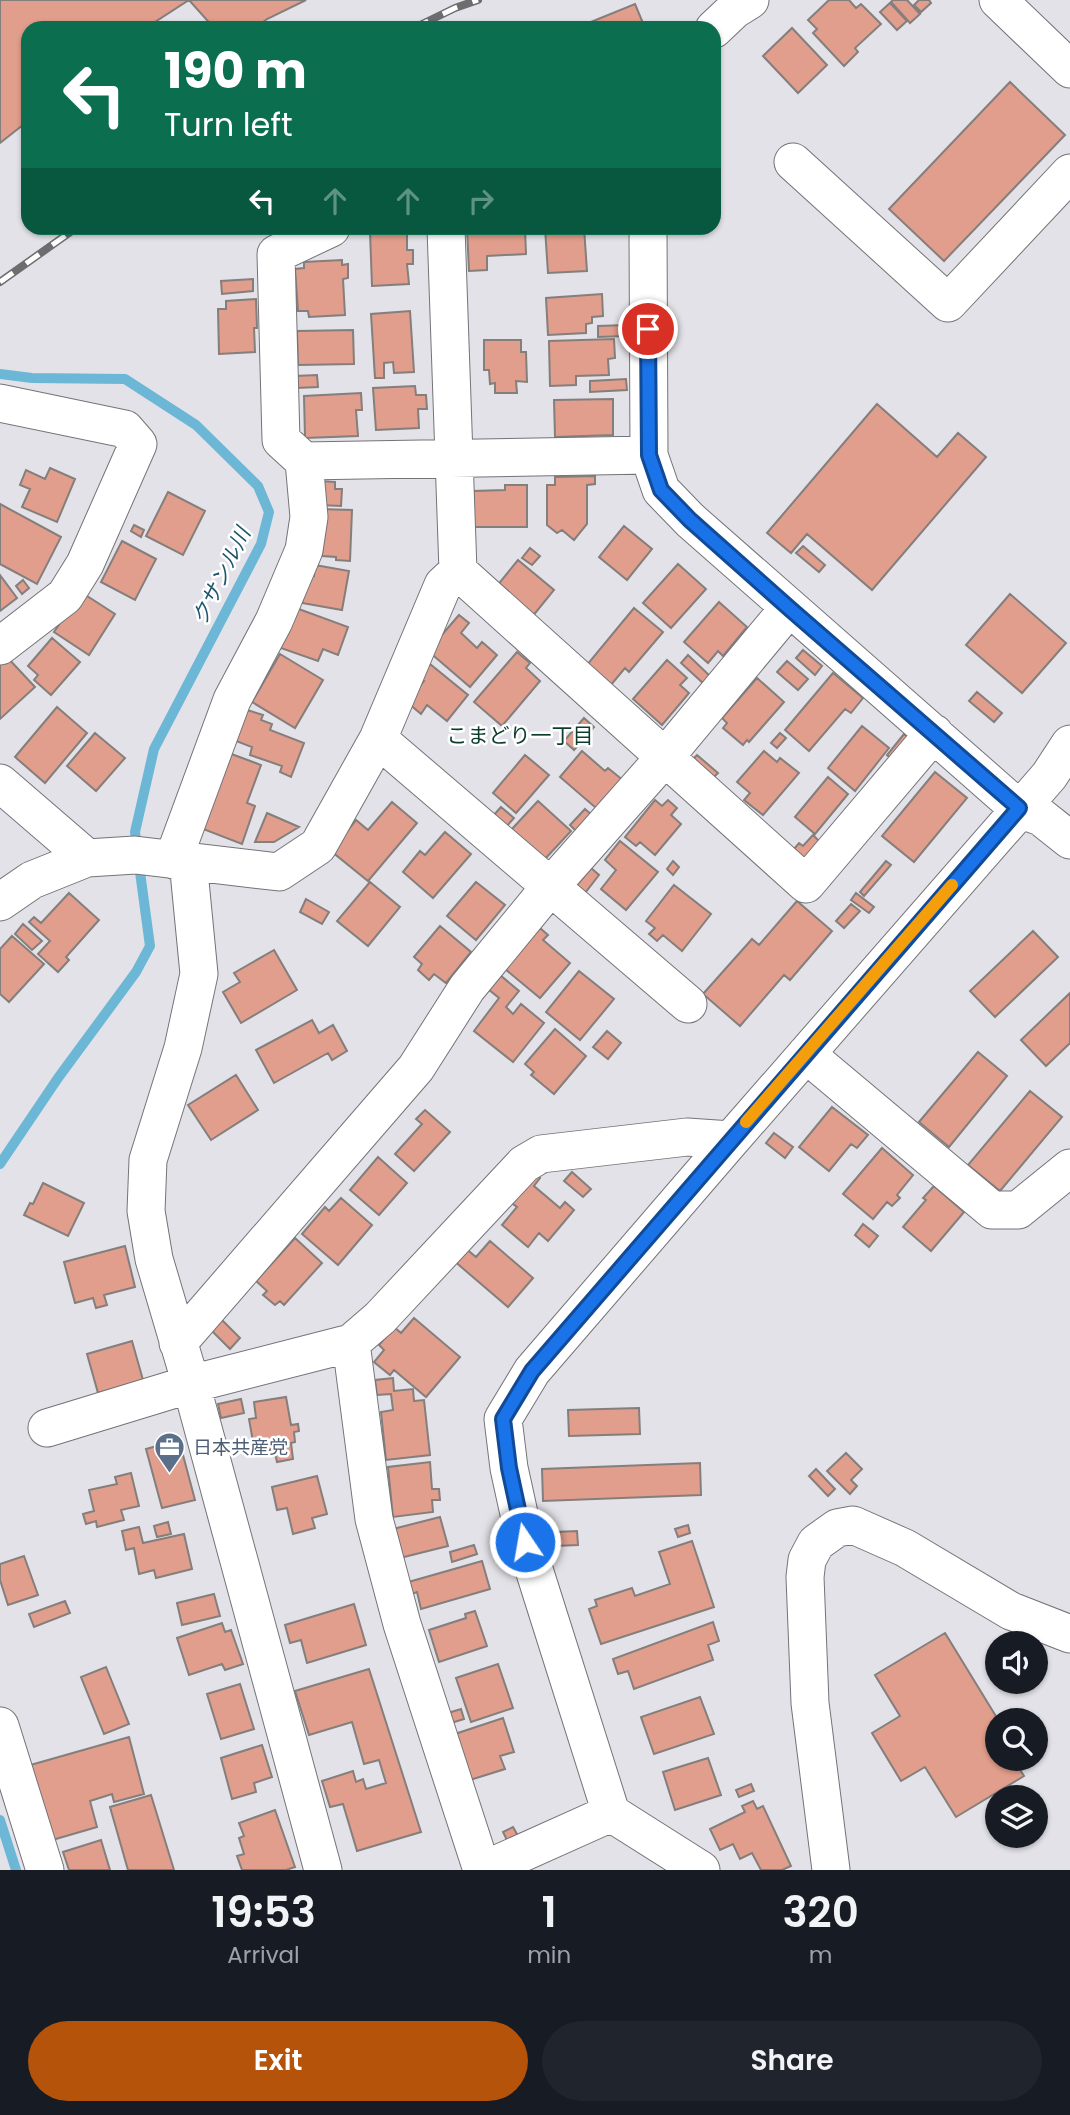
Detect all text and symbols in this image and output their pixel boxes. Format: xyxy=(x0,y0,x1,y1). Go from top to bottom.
text: 190 m xyxy=(164,37,307,105)
icon: left xyxy=(49,49,140,140)
text: Turn left xyxy=(164,102,293,147)
icon: left xyxy=(243,182,281,220)
icon: ahead xyxy=(316,182,354,220)
icon: ahead xyxy=(389,182,427,220)
icon: right xyxy=(462,182,500,220)
pin xyxy=(618,299,678,359)
icon: arrive xyxy=(629,310,667,348)
water label: クサンル川 xyxy=(185,521,258,630)
district label: こまどり一丁目 xyxy=(447,721,594,750)
office icon: 日本共産党 xyxy=(153,1430,187,1474)
place label: 日本共産党 xyxy=(193,1434,288,1461)
position arrow xyxy=(488,1505,562,1579)
map controls xyxy=(985,1631,1048,1848)
button: sound xyxy=(985,1631,1048,1694)
button: search xyxy=(985,1708,1048,1771)
button: layers xyxy=(985,1785,1048,1848)
text: 19:53 xyxy=(211,1883,316,1942)
text: 1 xyxy=(542,1883,557,1942)
text: 320 xyxy=(782,1883,859,1942)
text: Arrival xyxy=(227,1939,300,1971)
text: min xyxy=(527,1939,571,1971)
text: m xyxy=(809,1939,832,1971)
button: Exit xyxy=(28,2021,528,2101)
button: Share xyxy=(542,2021,1042,2101)

